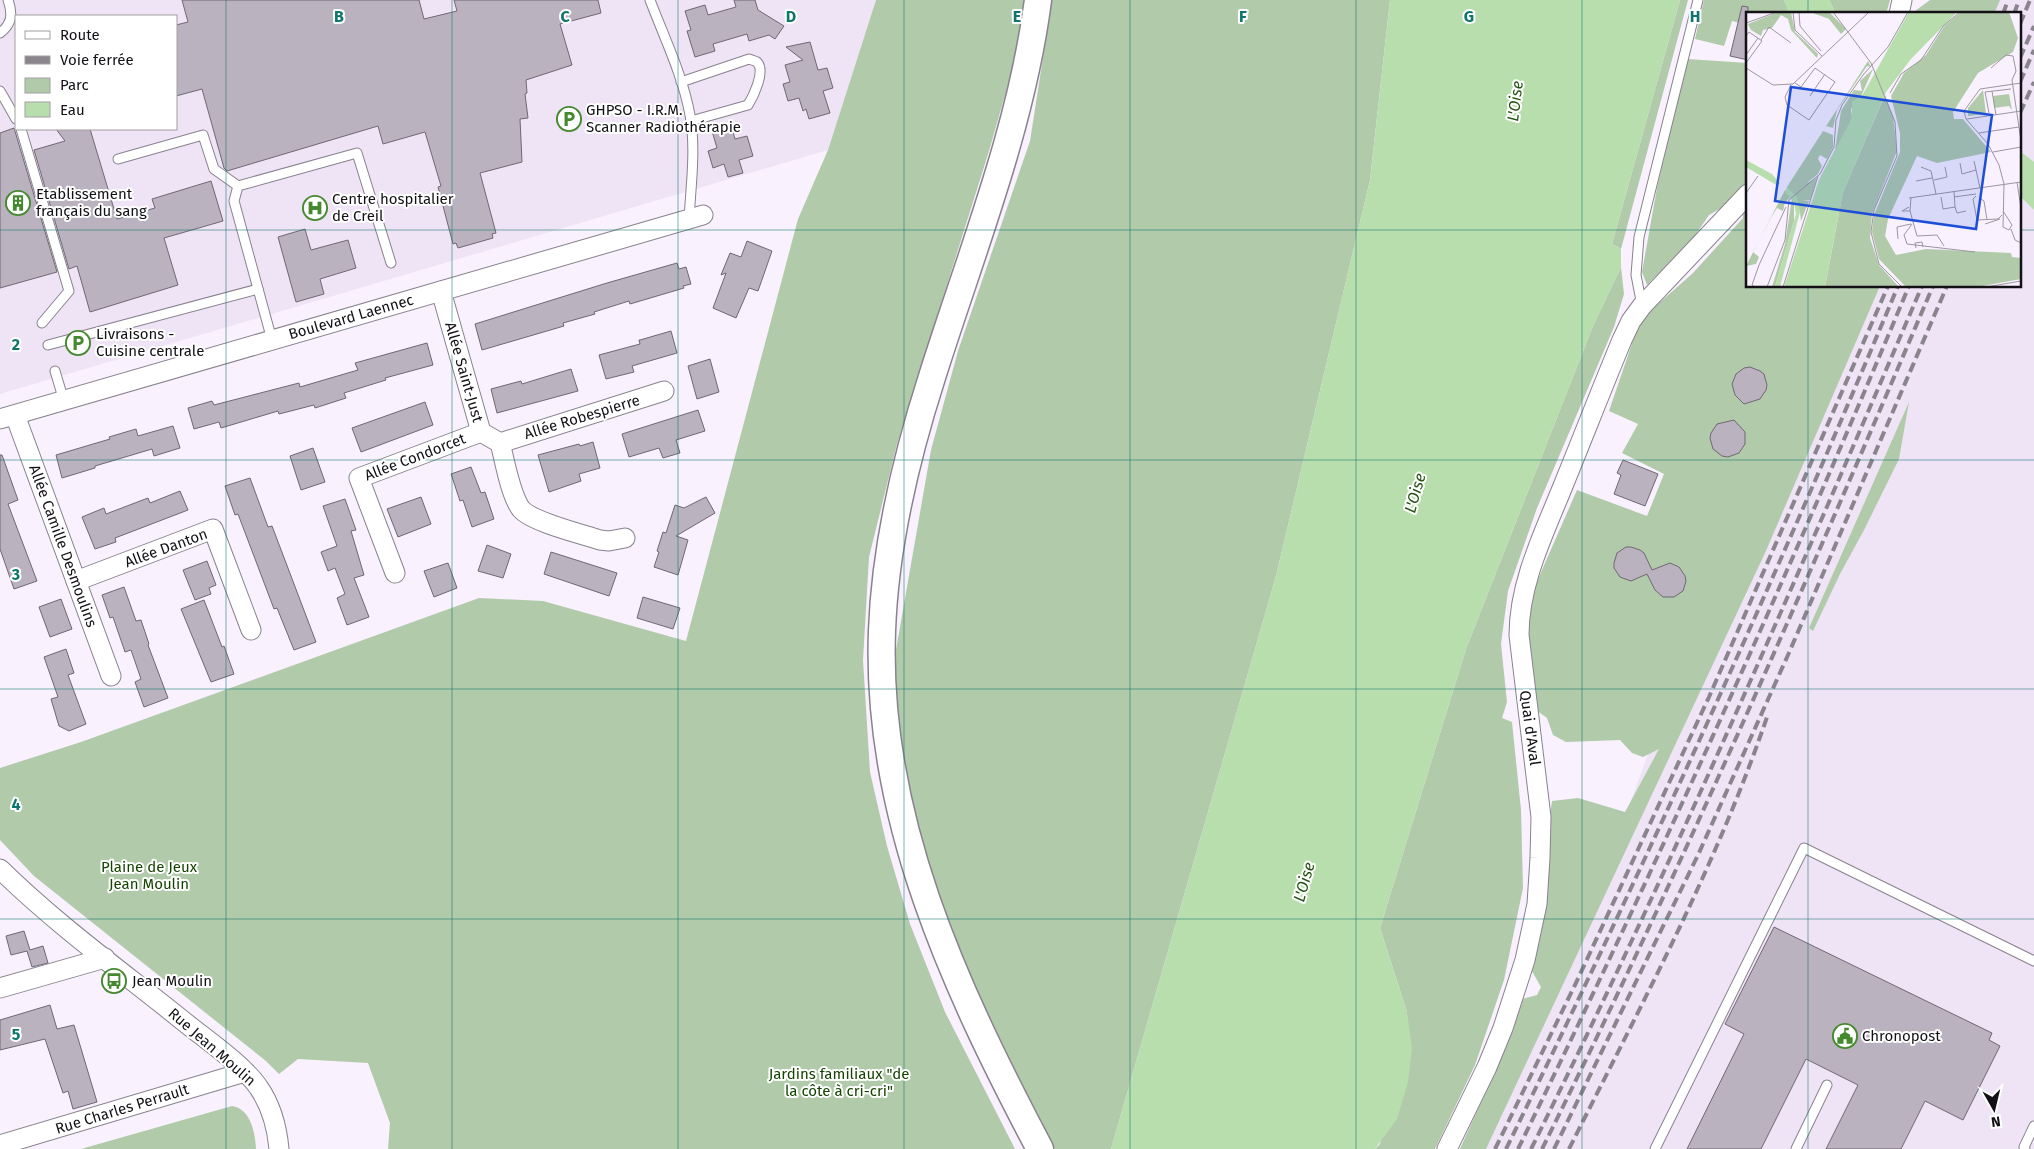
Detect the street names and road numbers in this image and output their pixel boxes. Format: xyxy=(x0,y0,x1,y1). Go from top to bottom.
street label: Boulevard Laennec xyxy=(286,291,416,343)
street label: Allée Saint-Just xyxy=(441,320,487,425)
street label: Allée Robespierre xyxy=(522,391,642,443)
street label: Allée Condorcet xyxy=(362,429,469,485)
street label: Allée Camille Desmoulins xyxy=(25,462,101,630)
street label: Allée Danton xyxy=(122,525,210,571)
street label: Quai d'Aval xyxy=(1516,689,1544,767)
street label: Rue Jean Moulin xyxy=(165,1004,259,1090)
street label: Rue Charles Perrault xyxy=(53,1080,191,1138)

